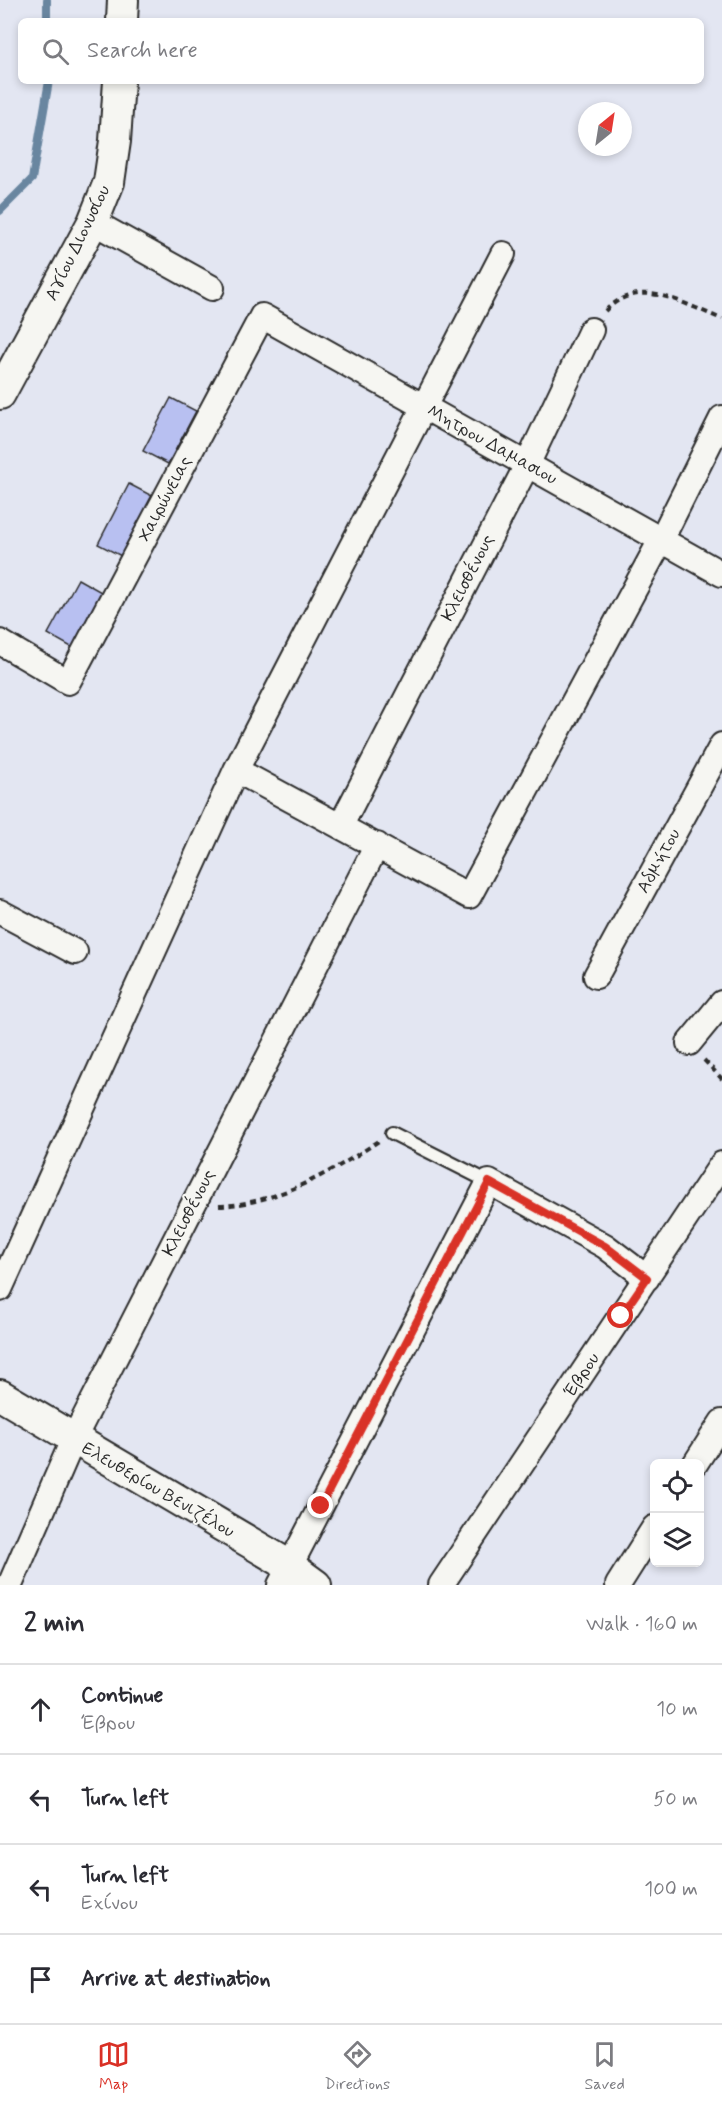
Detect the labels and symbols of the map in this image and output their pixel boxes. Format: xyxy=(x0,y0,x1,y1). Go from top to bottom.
north arrow xyxy=(578,102,632,156)
street label: Αγίου Διονυσίου xyxy=(40,181,116,305)
street label: Μητρου Δαμασιου xyxy=(423,399,561,491)
street label: Χαιρώνειας xyxy=(132,452,198,546)
street label: Κλεισθένους xyxy=(435,530,500,625)
street label: Αδμήτου xyxy=(631,824,687,898)
street label: Κλεισθένους xyxy=(156,1165,221,1260)
route start xyxy=(607,1302,633,1328)
street label: Έβρου xyxy=(558,1348,606,1402)
street label: Ελευθερίου Βενιζέλου xyxy=(77,1436,239,1544)
route end xyxy=(307,1492,333,1518)

